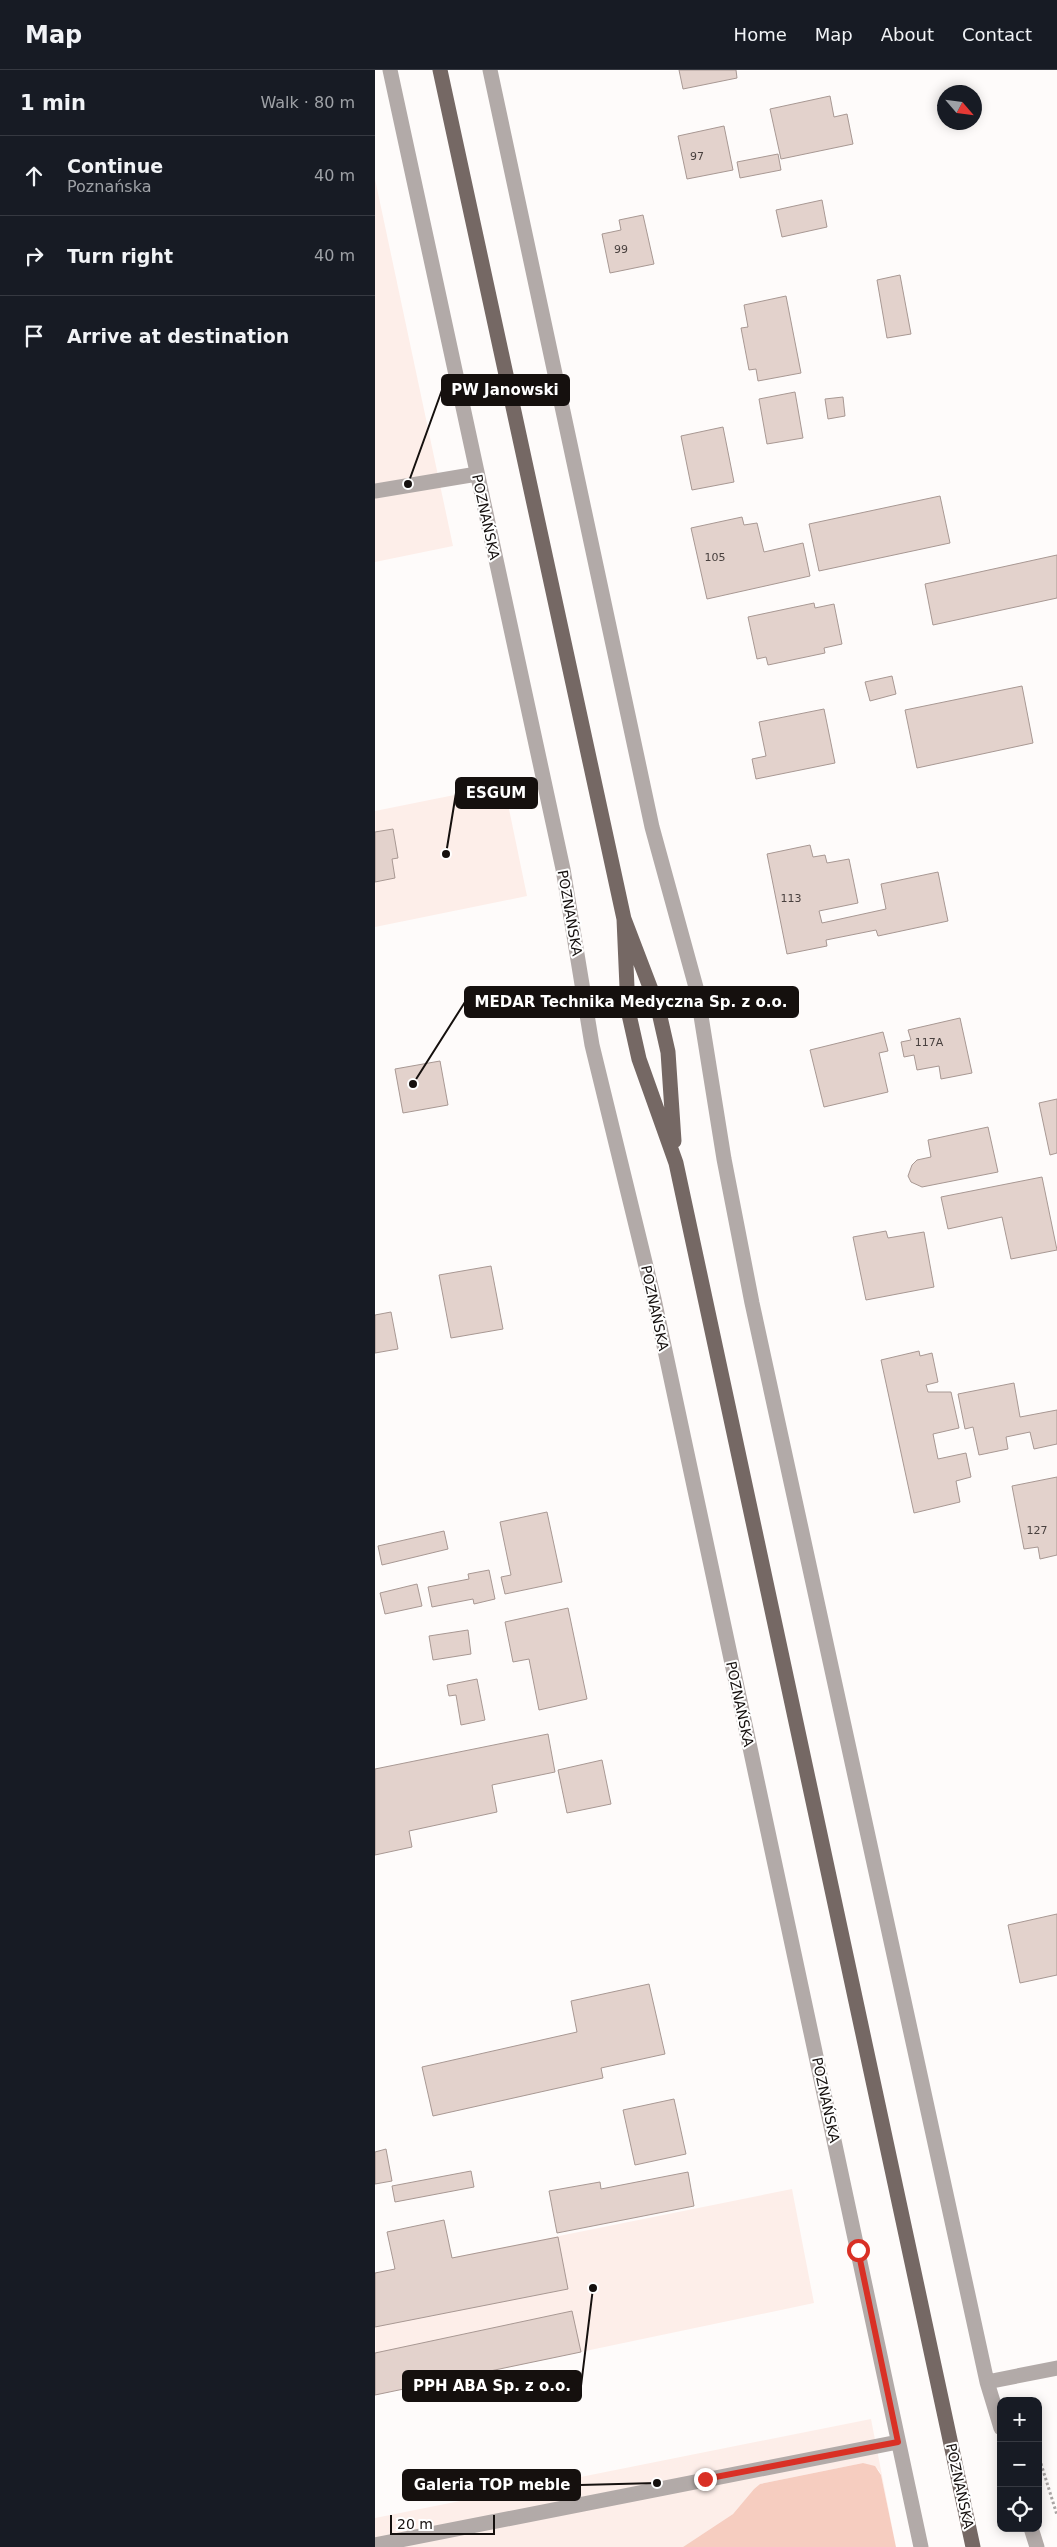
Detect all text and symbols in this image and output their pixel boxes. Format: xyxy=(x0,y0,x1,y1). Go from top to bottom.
text: Map xyxy=(25,21,82,49)
text: Home xyxy=(734,24,787,45)
text: Map xyxy=(815,24,853,45)
text: About xyxy=(881,24,934,45)
text: Contact xyxy=(962,24,1032,45)
north arrow xyxy=(937,85,982,130)
text: 1 min xyxy=(20,91,86,115)
text: Walk · 80 m xyxy=(260,93,355,112)
house number: 97 xyxy=(690,150,704,163)
text: Continue xyxy=(67,155,163,177)
icon: ahead xyxy=(20,162,48,190)
text: 40 m xyxy=(314,166,355,185)
text: Poznańska xyxy=(67,177,151,196)
icon: right xyxy=(20,242,48,270)
house number: 99 xyxy=(614,243,628,256)
text: Turn right xyxy=(67,245,173,267)
text: 40 m xyxy=(314,246,355,265)
icon: arrive xyxy=(20,322,48,350)
text: Arrive at destination xyxy=(67,325,289,347)
callout: PW Janowski xyxy=(442,375,569,405)
text: PW Janowski xyxy=(451,381,559,399)
street label: POZNAŃSKA xyxy=(469,473,504,562)
house number: 105 xyxy=(705,551,726,564)
callout: ESGUM xyxy=(456,778,537,808)
text: ESGUM xyxy=(466,784,526,802)
street label: POZNAŃSKA xyxy=(555,869,586,958)
house number: 113 xyxy=(781,892,802,905)
callout: MEDAR Technika Medyczna Sp. z o.o. xyxy=(465,987,798,1017)
text: MEDAR Technika Medyczna Sp. z o.o. xyxy=(475,993,787,1011)
house number: 117A xyxy=(915,1036,944,1049)
street label: POZNAŃSKA xyxy=(638,1264,673,1353)
house number: 127 xyxy=(1027,1524,1048,1537)
street label: POZNAŃSKA xyxy=(723,1660,758,1749)
street label: POZNAŃSKA xyxy=(809,2056,844,2145)
route start xyxy=(847,2239,870,2262)
callout: PPH ABA Sp. z o.o. xyxy=(403,2371,581,2401)
text: PPH ABA Sp. z o.o. xyxy=(413,2377,571,2395)
map controls xyxy=(997,2397,1042,2532)
button: + xyxy=(997,2397,1042,2442)
street label: POZNAŃSKA xyxy=(943,2442,978,2531)
button: − xyxy=(997,2442,1042,2487)
route end xyxy=(694,2468,717,2491)
callout: Galeria TOP meble xyxy=(403,2470,580,2500)
text: Galeria TOP meble xyxy=(414,2476,570,2494)
button: locate xyxy=(997,2487,1042,2532)
scale bar xyxy=(390,2512,495,2535)
text: 20 m xyxy=(397,2516,433,2532)

